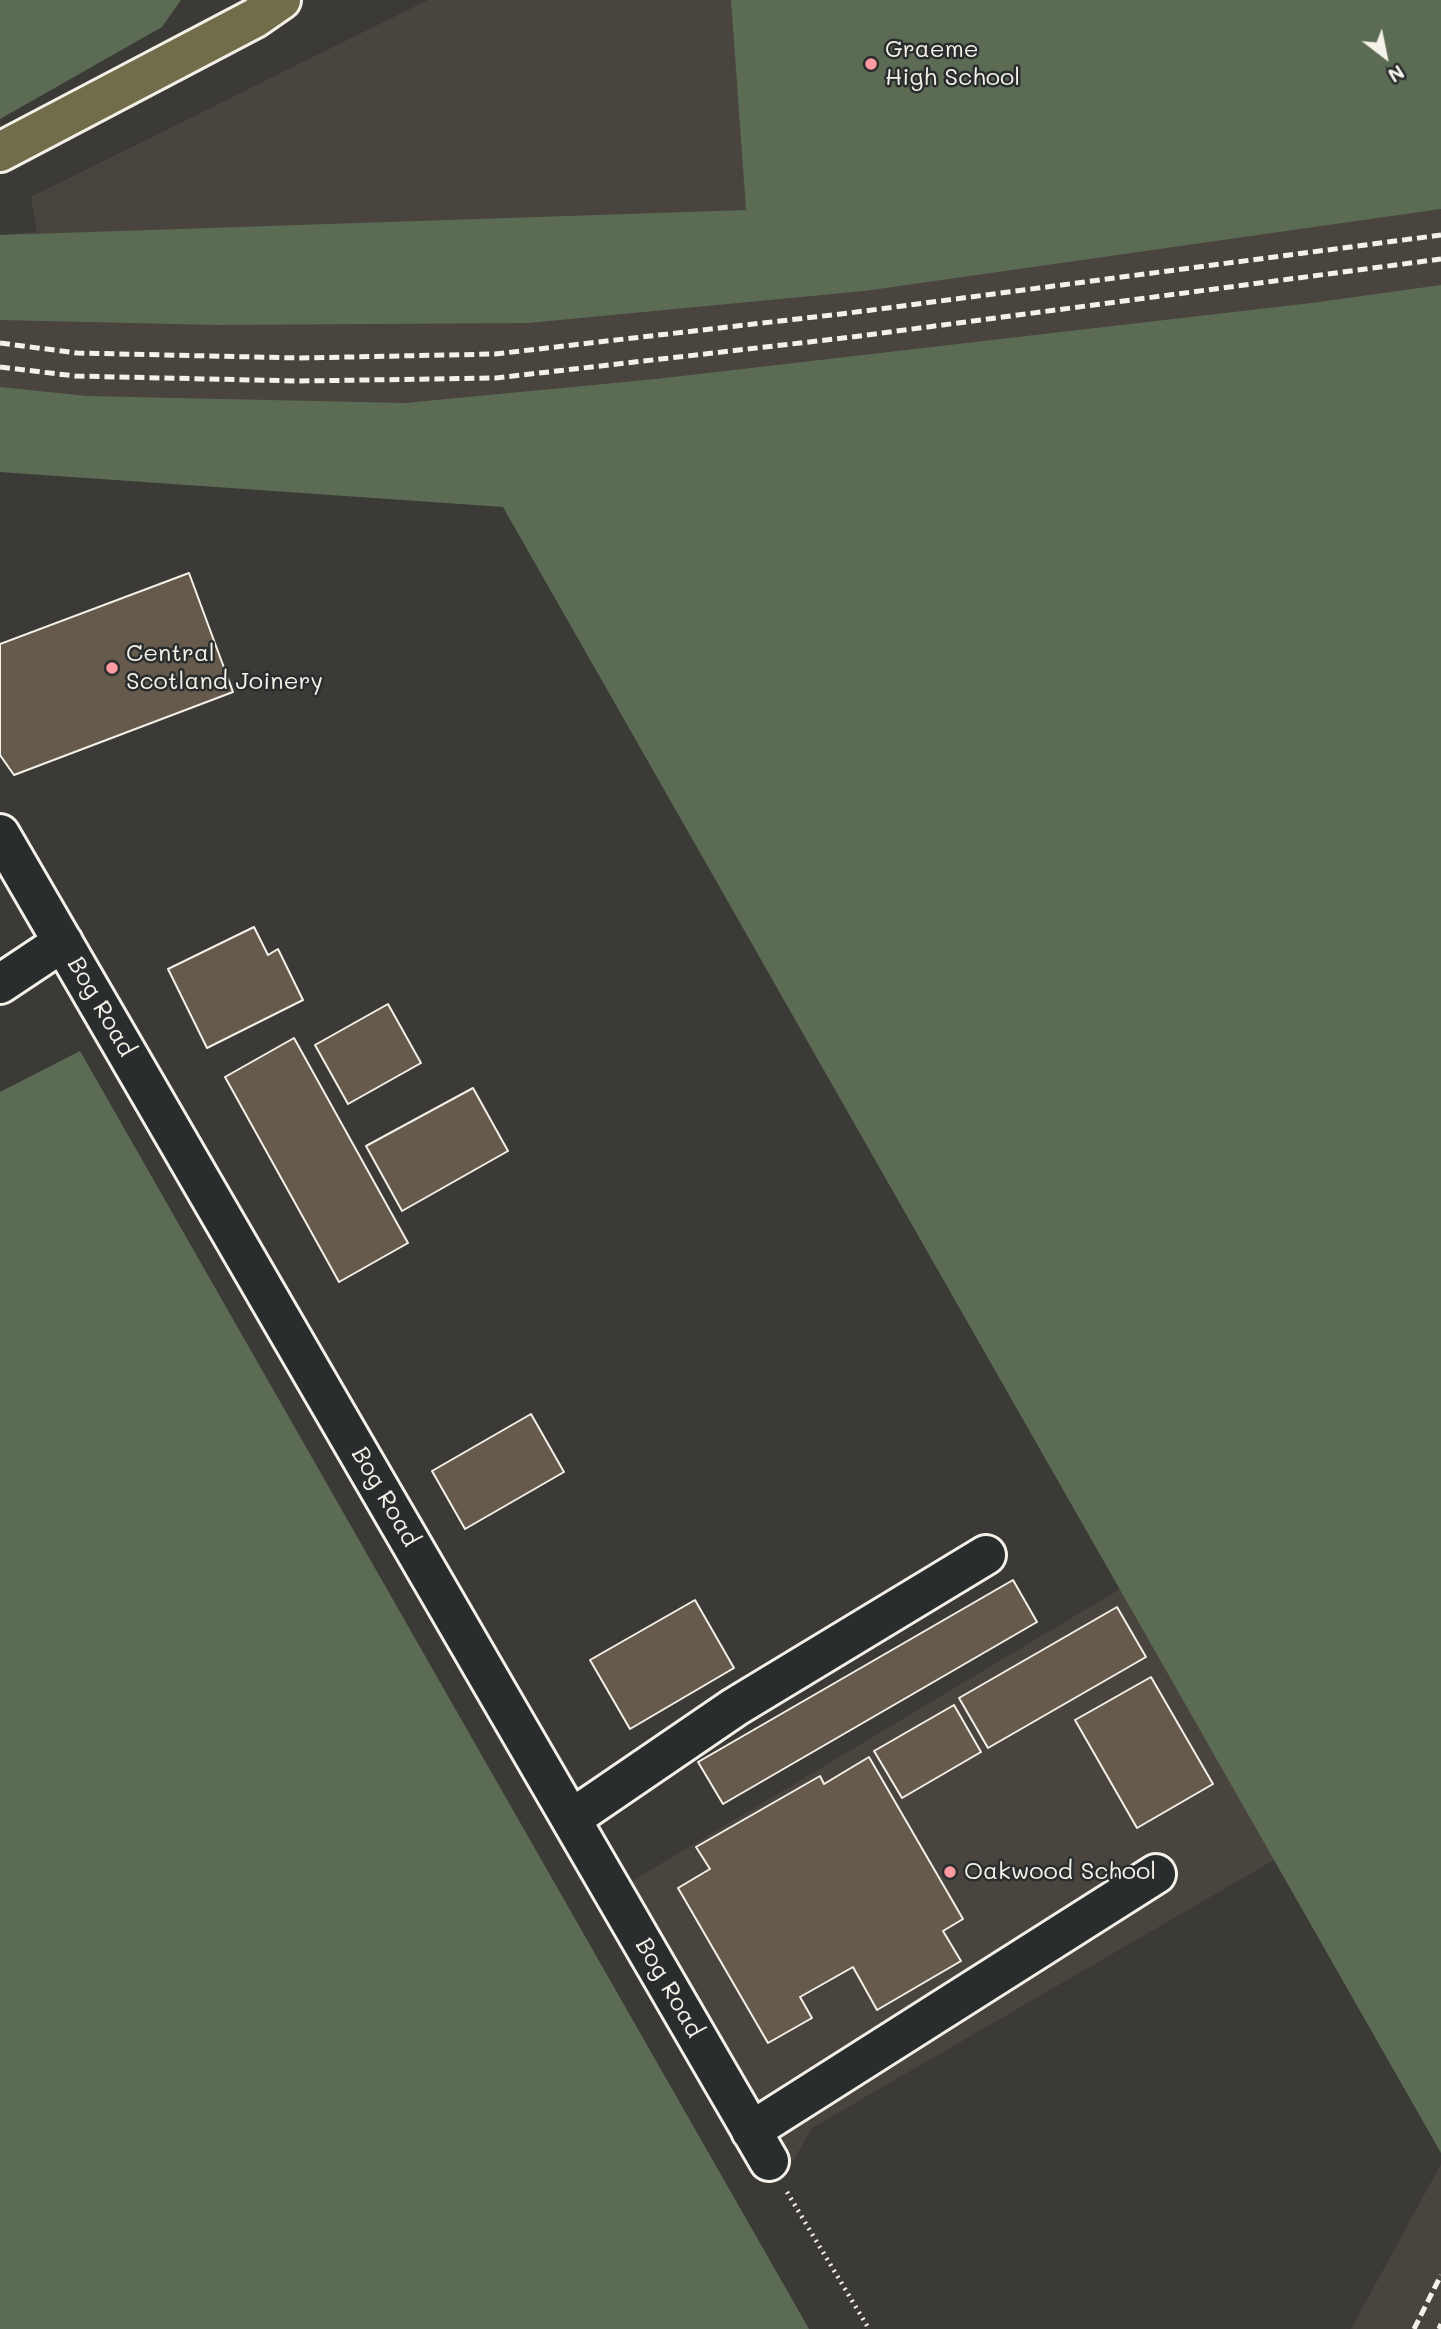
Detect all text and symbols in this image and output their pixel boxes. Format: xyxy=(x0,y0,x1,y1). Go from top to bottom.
north arrow xyxy=(1350,21,1420,91)
place label: Graeme High School xyxy=(885,36,1020,92)
marker: Graeme High School xyxy=(863,56,879,72)
text: N xyxy=(1384,60,1409,89)
place label: Central Scotland Joinery xyxy=(126,640,323,696)
marker: Central Scotland Joinery xyxy=(104,660,120,676)
street label: Bog Road xyxy=(61,952,141,1062)
street label: Bog Road xyxy=(345,1442,425,1552)
place label: Oakwood School xyxy=(964,1858,1156,1886)
marker: Oakwood School xyxy=(942,1864,958,1880)
street label: Bog Road xyxy=(629,1933,709,2043)

